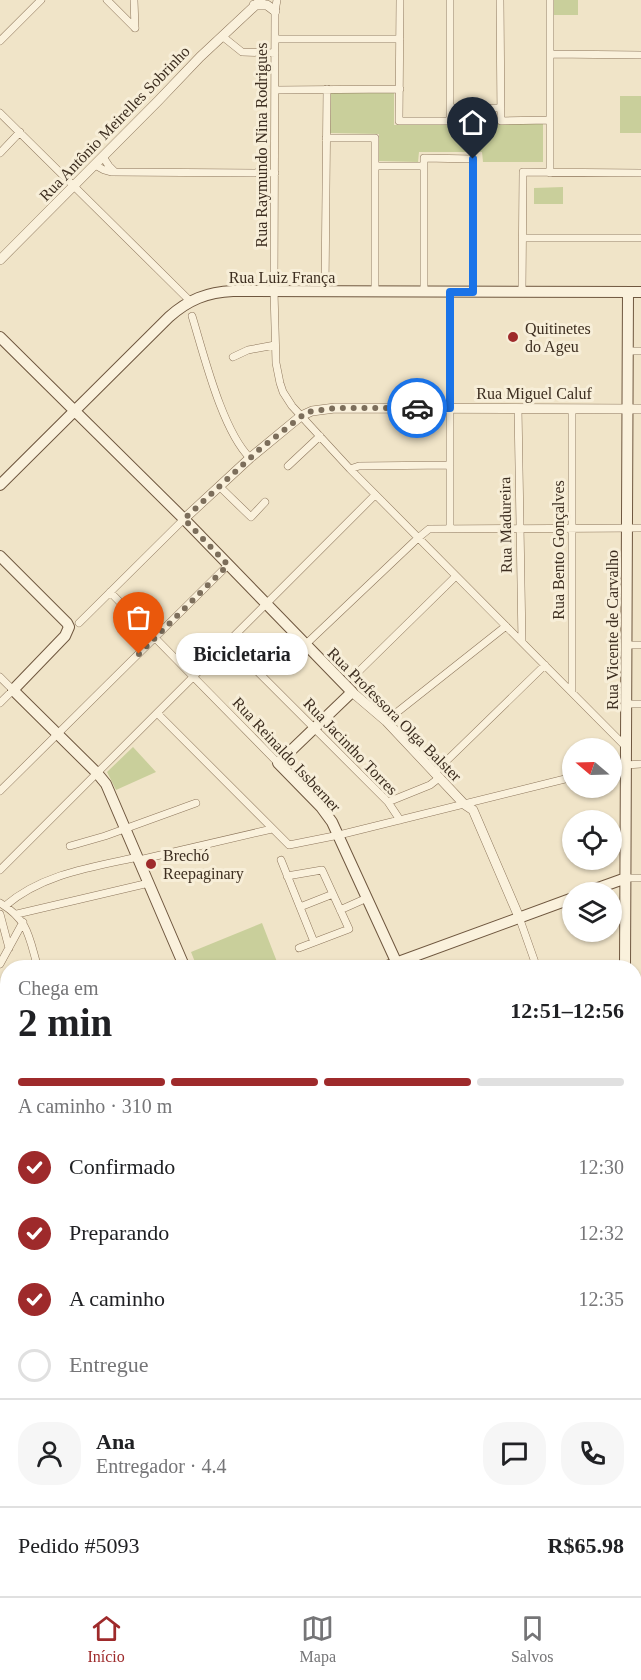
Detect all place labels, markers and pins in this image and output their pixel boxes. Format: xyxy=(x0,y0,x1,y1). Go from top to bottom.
pin xyxy=(447,97,498,159)
place label: Quitinetes do Ageu xyxy=(525,320,591,356)
marker: Quitinetes do Ageu xyxy=(506,330,520,344)
pin xyxy=(113,592,164,654)
callout: Bicicletaria xyxy=(175,633,307,675)
place label: Brechó Reepaginary xyxy=(163,847,244,883)
marker: Brechó Reepaginary xyxy=(144,857,158,871)

